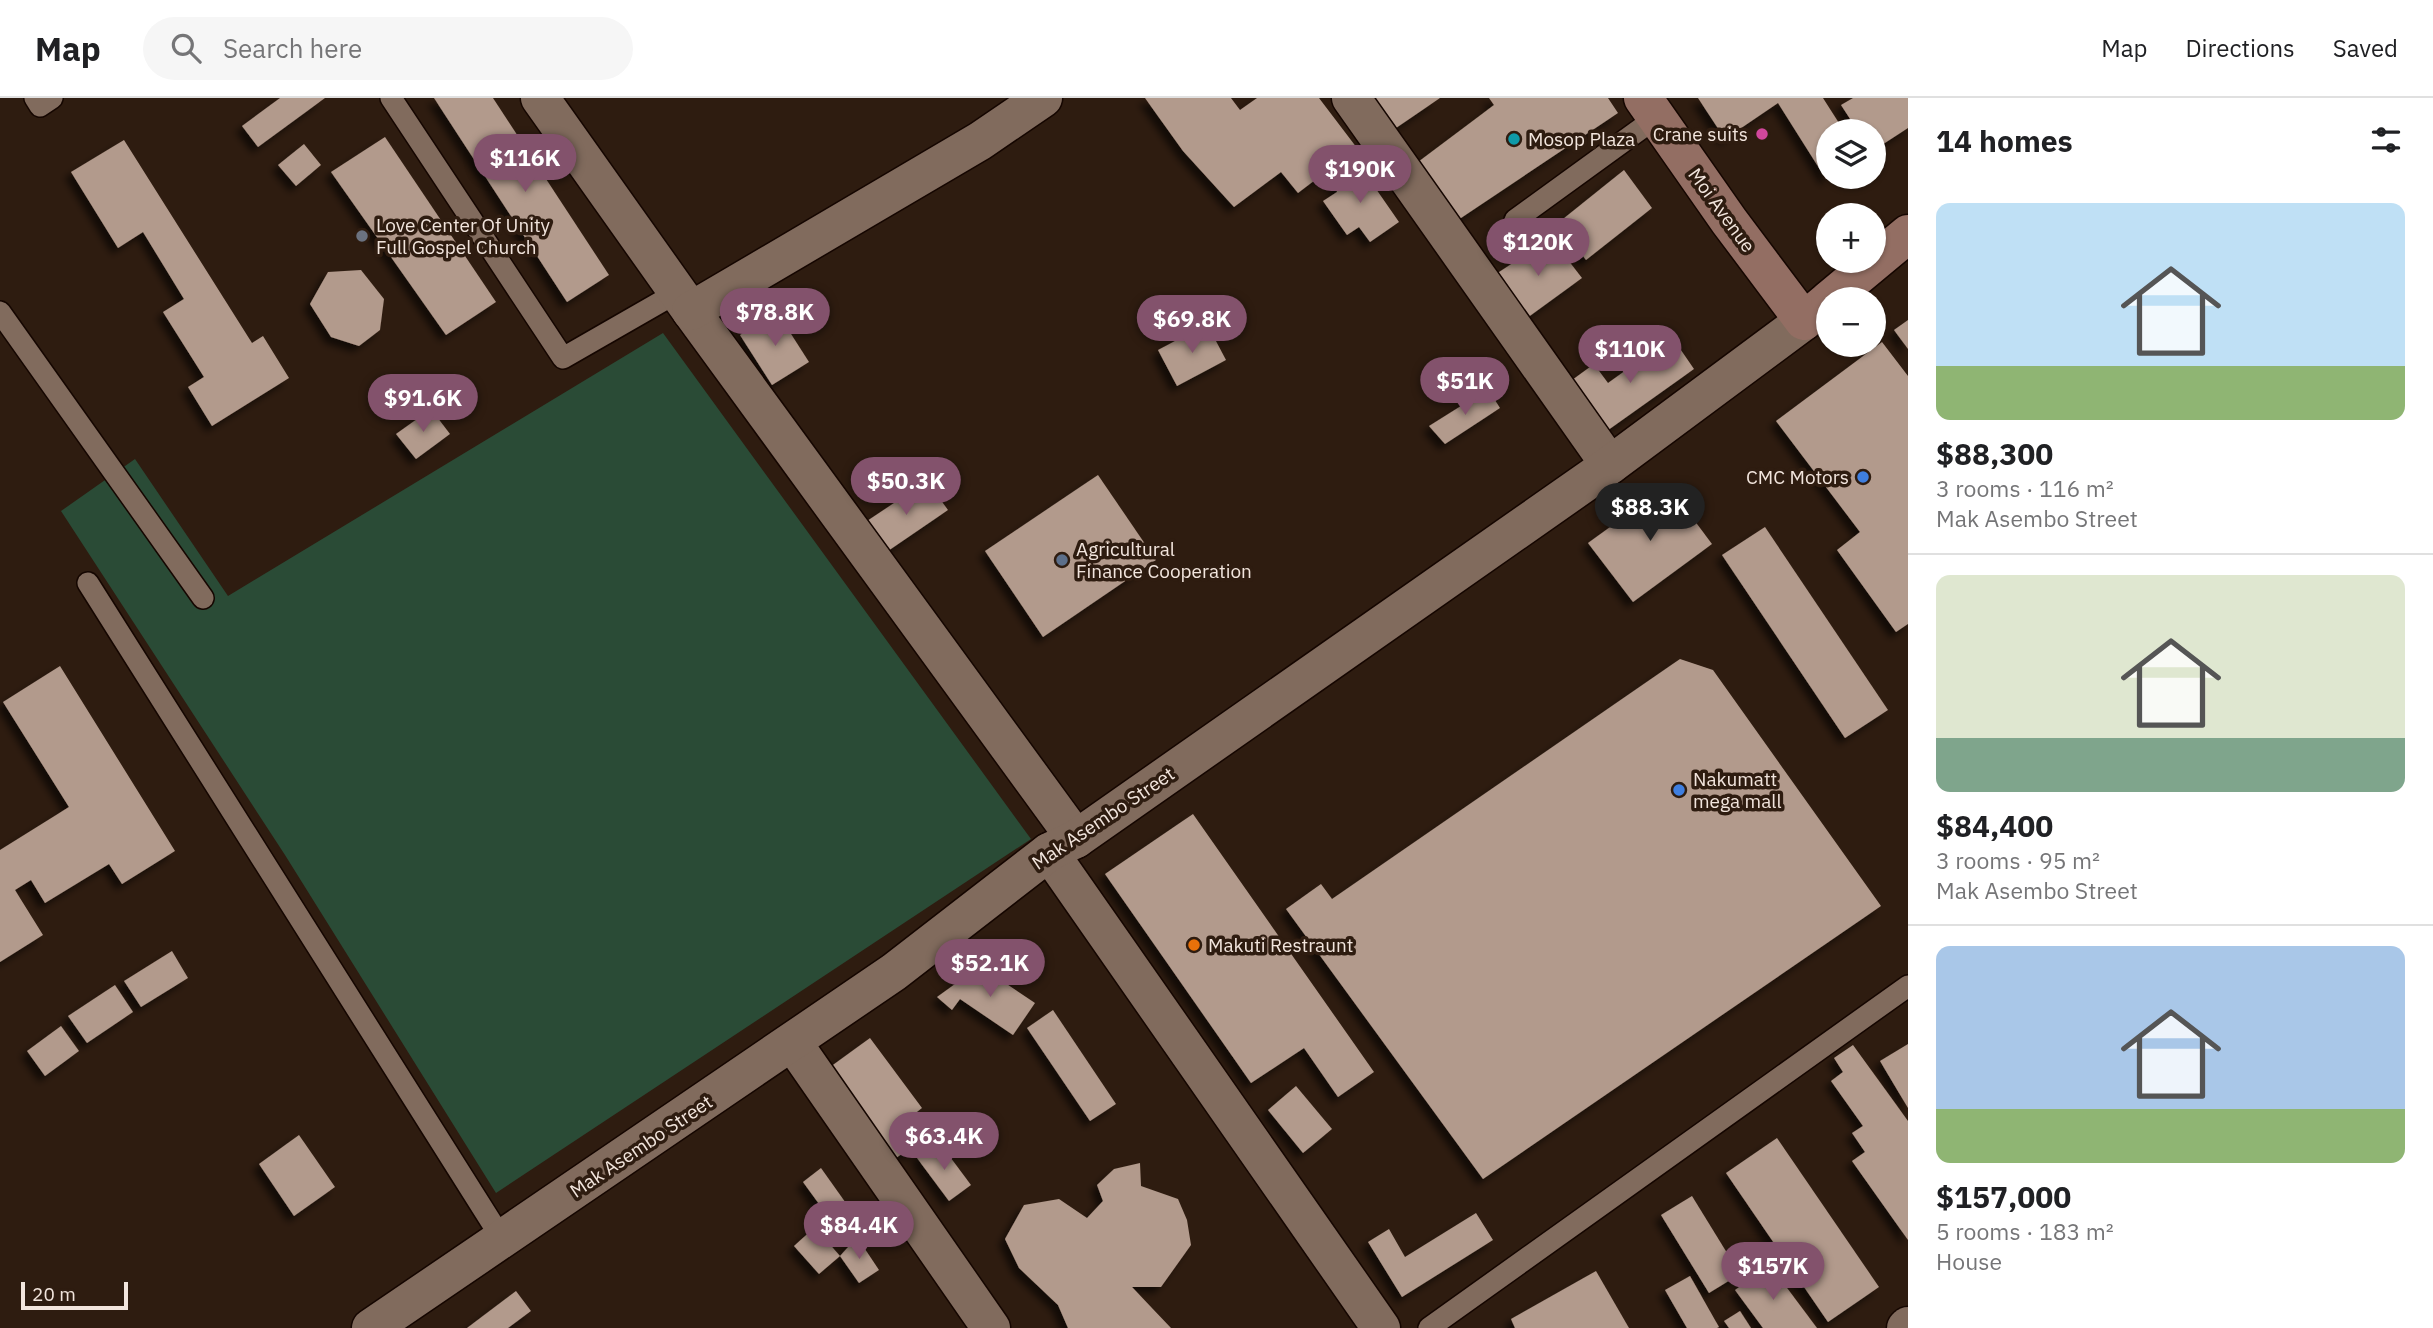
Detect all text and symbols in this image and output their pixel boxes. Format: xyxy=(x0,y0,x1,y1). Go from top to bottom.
search box xyxy=(143,17,633,80)
text: Map xyxy=(35,27,101,70)
icon: search xyxy=(167,29,205,67)
text: Search here xyxy=(223,31,362,65)
text: Map xyxy=(2101,32,2147,64)
text: Directions xyxy=(2185,32,2295,64)
text: Saved xyxy=(2333,32,2398,64)
map controls xyxy=(1816,119,1886,357)
button: layers xyxy=(1816,119,1886,189)
text: 14 homes xyxy=(1936,121,2073,160)
icon: filters xyxy=(2367,121,2405,159)
place label: Crane suits xyxy=(1653,122,1748,146)
marker: Crane suits xyxy=(1754,126,1770,142)
place label: Mosop Plaza xyxy=(1528,127,1635,151)
marker: Mosop Plaza xyxy=(1506,131,1522,147)
pin: $116K xyxy=(476,134,574,194)
text: $116K xyxy=(489,142,561,172)
pin: $190K xyxy=(1311,146,1409,205)
text: $190K xyxy=(1324,153,1396,183)
street label: Moi Avenue xyxy=(1683,163,1761,257)
button: + xyxy=(1816,203,1886,273)
place label: Love Center Of Unity Full Gospel Church xyxy=(376,213,551,259)
pin: $120K xyxy=(1489,218,1587,278)
text: $120K xyxy=(1502,226,1574,256)
marker: Love Center Of Unity Full Gospel Church xyxy=(354,228,370,244)
icon: home xyxy=(2108,248,2234,374)
button: − xyxy=(1816,287,1886,357)
pin: $78.8K xyxy=(718,288,832,348)
text: $78.8K xyxy=(736,296,814,326)
pin: $69.8K xyxy=(1135,296,1249,355)
text: $69.8K xyxy=(1153,303,1231,333)
pin: $110K xyxy=(1581,326,1679,385)
text: $110K xyxy=(1594,333,1666,363)
pin: $51K xyxy=(1424,358,1506,417)
text: $51K xyxy=(1436,365,1494,395)
pin: $91.6K xyxy=(366,374,480,434)
text: $91.6K xyxy=(384,382,462,412)
text: $88,300 xyxy=(1936,434,2053,473)
pin: $50.3K xyxy=(849,458,963,517)
text: $50.3K xyxy=(867,465,945,495)
place label: CMC Motors xyxy=(1746,465,1849,489)
marker: CMC Motors xyxy=(1855,469,1871,485)
text: 3 rooms · 116 m² xyxy=(1936,473,2114,503)
pin: $88.3K xyxy=(1593,484,1707,543)
text: $88.3K xyxy=(1611,491,1689,521)
text: Mak Asembo Street xyxy=(1936,503,2138,533)
place label: Agricultural Finance Cooperation xyxy=(1076,537,1252,583)
marker: Agricultural Finance Cooperation xyxy=(1054,552,1070,568)
icon: home xyxy=(2108,620,2234,746)
street label: Mak Asembo Street xyxy=(1027,761,1179,875)
place label: Nakumatt mega mall xyxy=(1693,767,1782,813)
marker: Nakumatt mega mall xyxy=(1671,782,1687,798)
text: $84,400 xyxy=(1936,806,2053,845)
text: 3 rooms · 95 m² xyxy=(1936,845,2100,875)
text: Mak Asembo Street xyxy=(1936,875,2138,905)
place label: Makuti Restraunt xyxy=(1208,933,1353,957)
marker: Makuti Restraunt xyxy=(1186,937,1202,953)
pin: $52.1K xyxy=(933,940,1047,999)
text: $52.1K xyxy=(951,947,1029,977)
icon: home xyxy=(2108,991,2234,1117)
street label: Mak Asembo Street xyxy=(565,1089,717,1203)
pin: $63.4K xyxy=(887,1112,1001,1172)
text: $63.4K xyxy=(905,1120,983,1150)
text: $157,000 xyxy=(1936,1177,2071,1216)
pin: $84.4K xyxy=(802,1202,916,1261)
text: $84.4K xyxy=(820,1209,898,1239)
text: 5 rooms · 183 m² xyxy=(1936,1216,2114,1246)
pin: $157K xyxy=(1724,1242,1822,1302)
text: House xyxy=(1936,1246,2002,1276)
text: $157K xyxy=(1737,1250,1809,1280)
scale bar xyxy=(21,1279,128,1311)
text: 20 m xyxy=(32,1282,76,1306)

